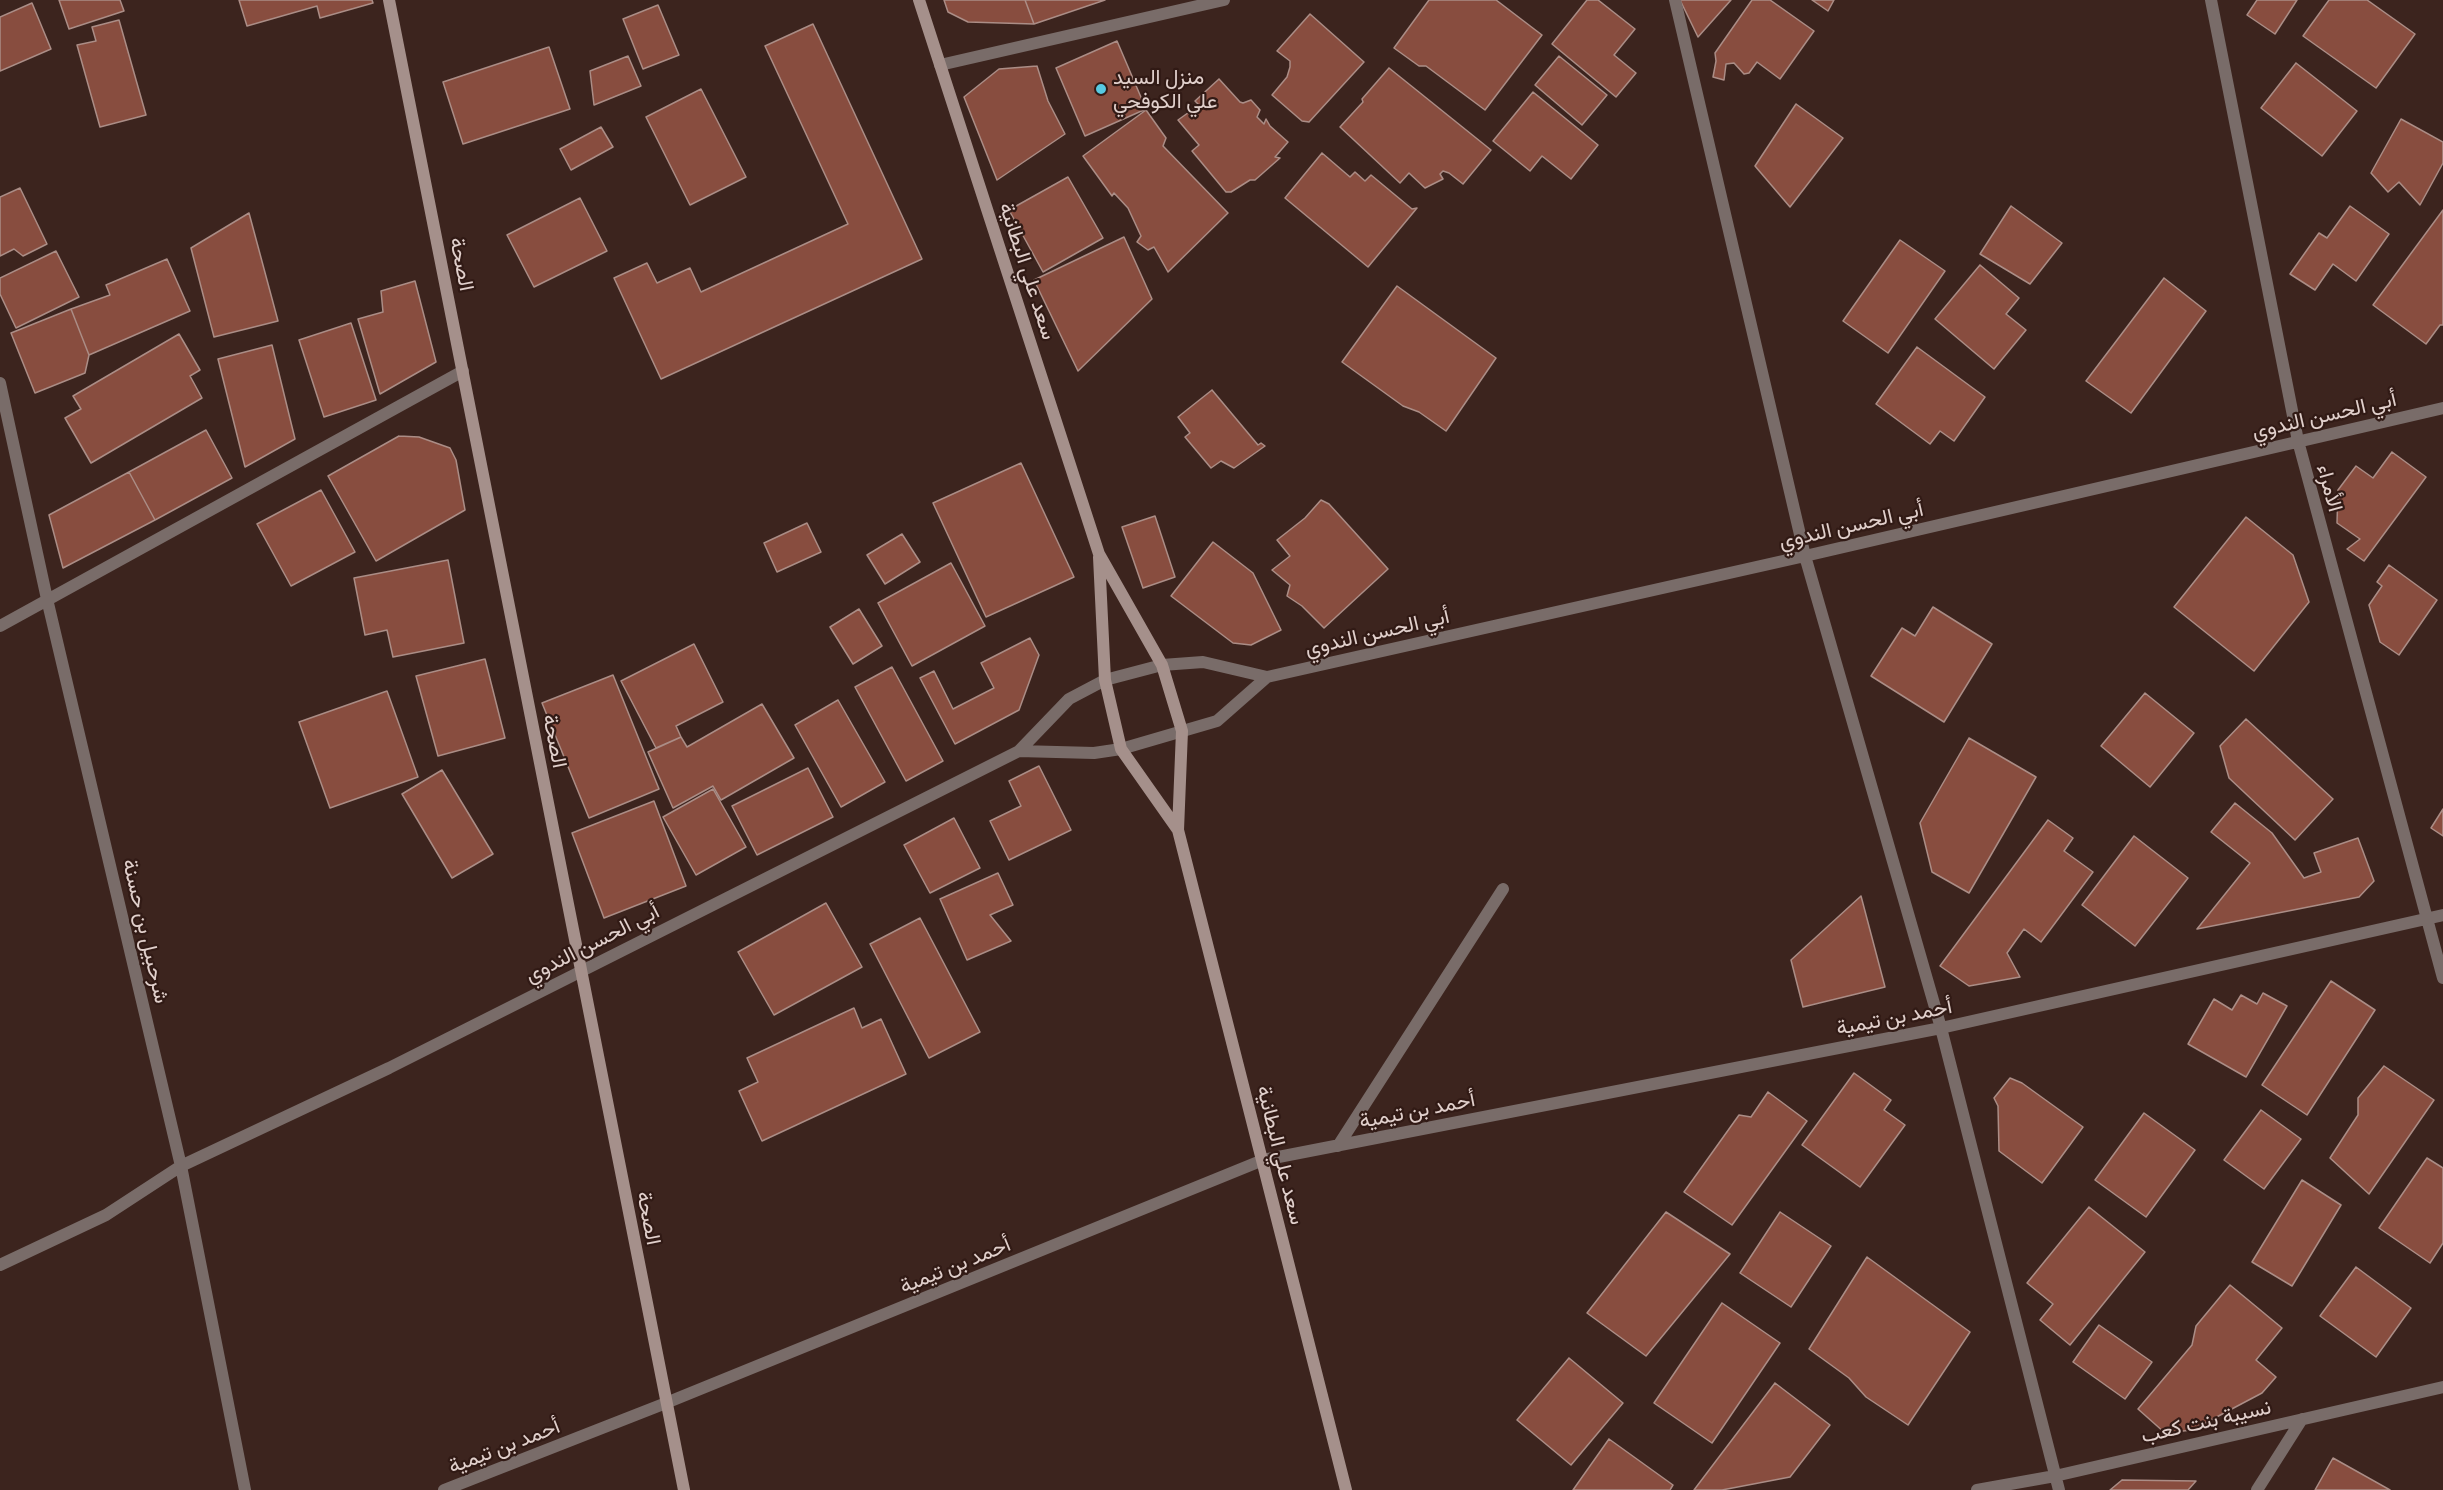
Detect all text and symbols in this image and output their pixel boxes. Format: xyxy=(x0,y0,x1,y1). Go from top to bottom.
place label: منزل السيد علي الكوفحي xyxy=(1113,64,1217,114)
marker: منزل السيد علي الكوفحي xyxy=(1094,82,1108,96)
street label: سعد علي البطانية xyxy=(994,199,1062,343)
street label: الصحة xyxy=(444,235,480,293)
street label: أبي الحسن الندوي xyxy=(2249,386,2399,444)
street label: الأمراء xyxy=(2312,462,2348,514)
street label: أبي الحسن الندوي xyxy=(1776,496,1926,554)
street label: أبي الحسن الندوي xyxy=(1302,603,1452,661)
street label: الصحة xyxy=(537,712,573,770)
street label: شرحبيل بن حسنة xyxy=(117,856,175,1006)
street label: أبي الحسن الندوي xyxy=(521,898,663,988)
street label: أحمد بن تيمية xyxy=(1834,993,1954,1041)
street label: سعد علي البطانية xyxy=(1252,1083,1310,1227)
street label: أحمد بن تيمية xyxy=(1357,1086,1477,1134)
street label: الصحة xyxy=(631,1189,667,1247)
street label: أحمد بن تيمية xyxy=(896,1231,1014,1299)
street label: نسيبة بنت كعب xyxy=(2139,1394,2273,1448)
street label: أحمد بن تيمية xyxy=(445,1413,563,1479)

